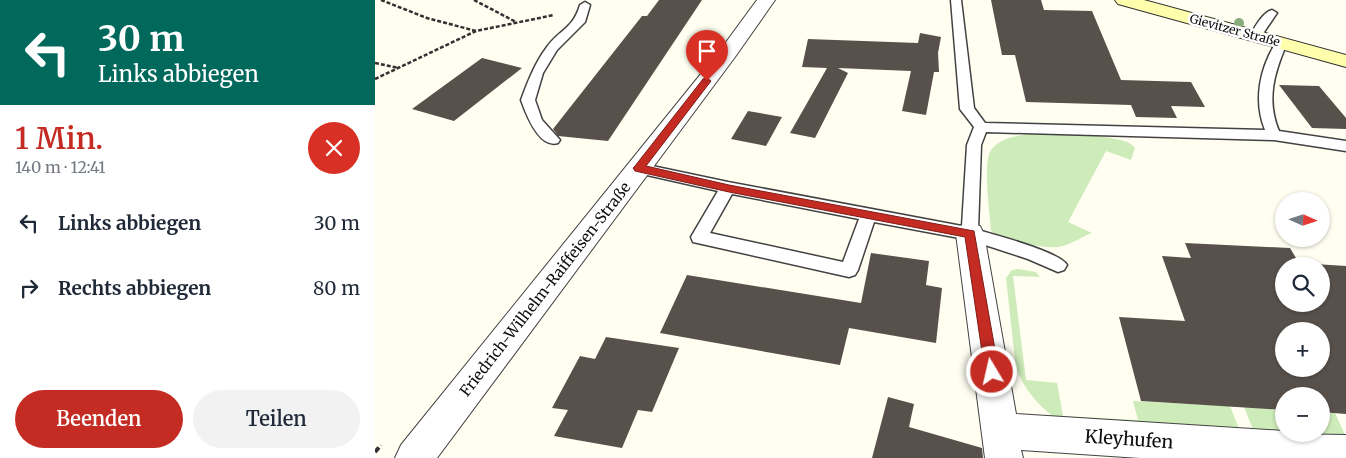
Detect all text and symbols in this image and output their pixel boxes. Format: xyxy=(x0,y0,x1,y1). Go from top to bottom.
street label: Gievitzer Straße xyxy=(1188,11,1282,49)
text: 30 m xyxy=(98,17,184,61)
icon: left xyxy=(15,20,80,85)
pin xyxy=(686,30,728,81)
icon: arrive xyxy=(693,37,721,65)
text: Links abbiegen xyxy=(98,60,259,88)
text: 1 Min. xyxy=(15,119,103,157)
button: close xyxy=(308,122,360,174)
text: 140 m · 12:41 xyxy=(15,157,106,177)
street label: Friedrich-Wilhelm-Raiffeisen-Straße xyxy=(455,178,635,400)
north arrow xyxy=(1275,192,1330,248)
map controls xyxy=(1275,192,1330,442)
icon: left xyxy=(15,209,43,237)
text: Links abbiegen xyxy=(58,211,201,235)
text: 30 m xyxy=(314,211,360,235)
button: search xyxy=(1275,257,1330,312)
icon: right xyxy=(15,274,43,302)
text: Rechts abbiegen xyxy=(58,276,211,300)
text: 80 m xyxy=(313,276,360,300)
button: + xyxy=(1275,322,1330,377)
position arrow xyxy=(965,345,1017,397)
button: − xyxy=(1275,387,1330,442)
button: Beenden xyxy=(15,390,183,448)
button: Teilen xyxy=(193,390,360,448)
street label: Kleyhufen xyxy=(1084,424,1174,454)

